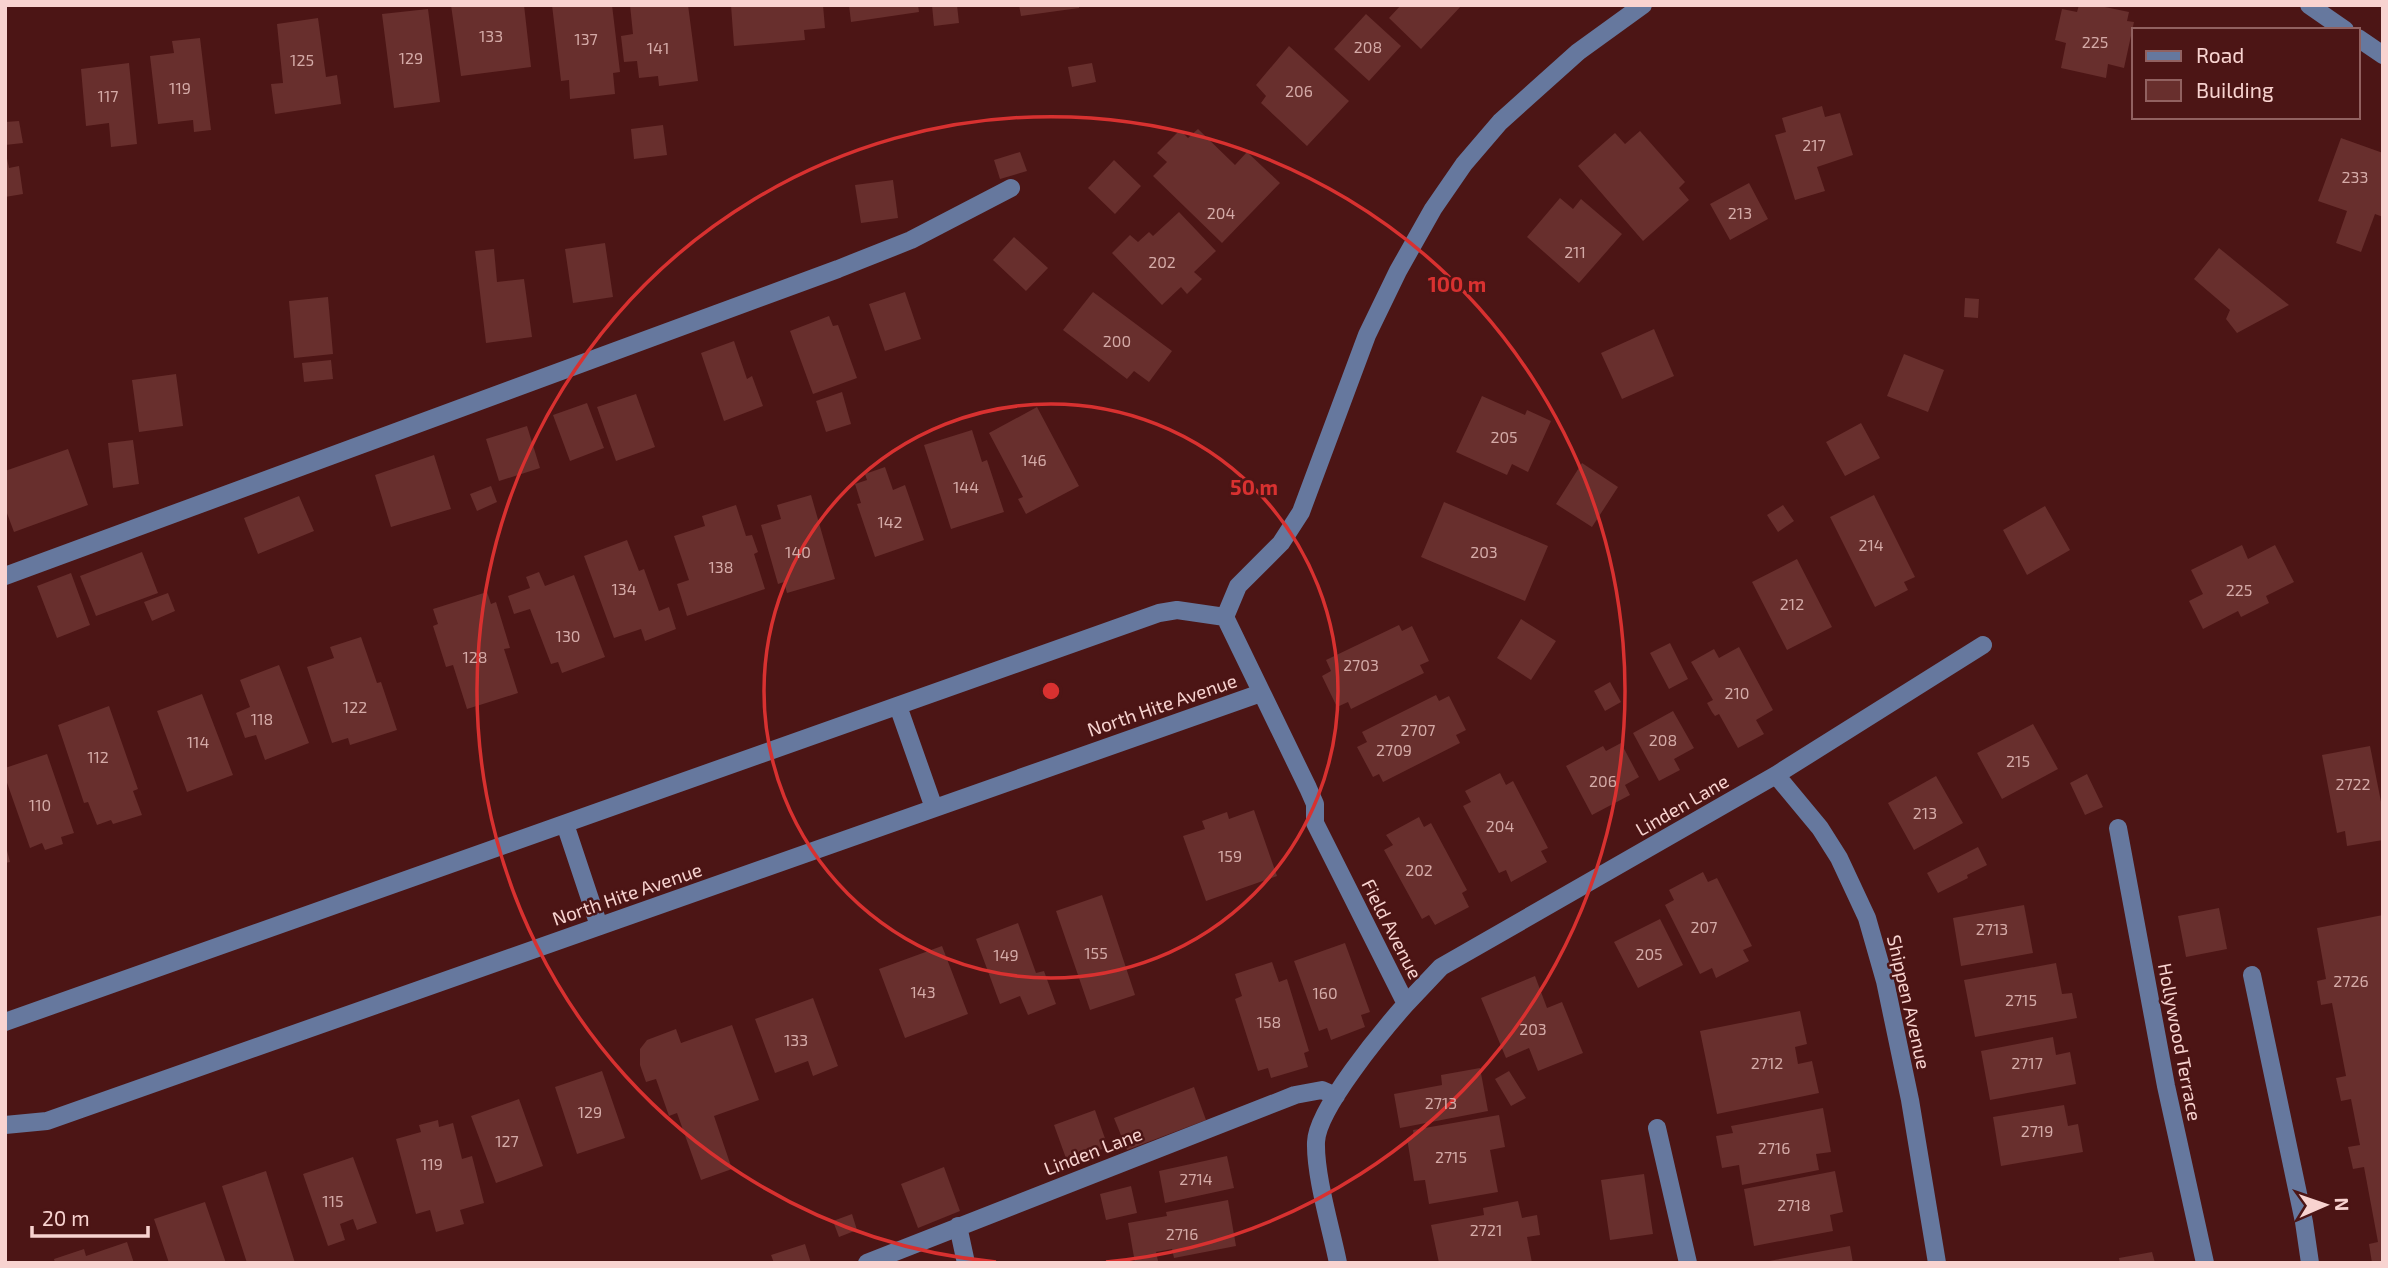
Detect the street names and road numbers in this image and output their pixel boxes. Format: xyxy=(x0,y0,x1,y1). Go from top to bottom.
street label: North Hite Avenue xyxy=(1084,668,1240,741)
street label: Linden Lane xyxy=(1631,769,1732,840)
street label: North Hite Avenue xyxy=(549,857,705,930)
street label: Field Avenue xyxy=(1357,875,1427,983)
street label: Shippen Avenue xyxy=(1883,932,1936,1071)
street label: Hollywood Terrace xyxy=(2154,961,2207,1123)
street label: Linden Lane xyxy=(1040,1121,1145,1180)

